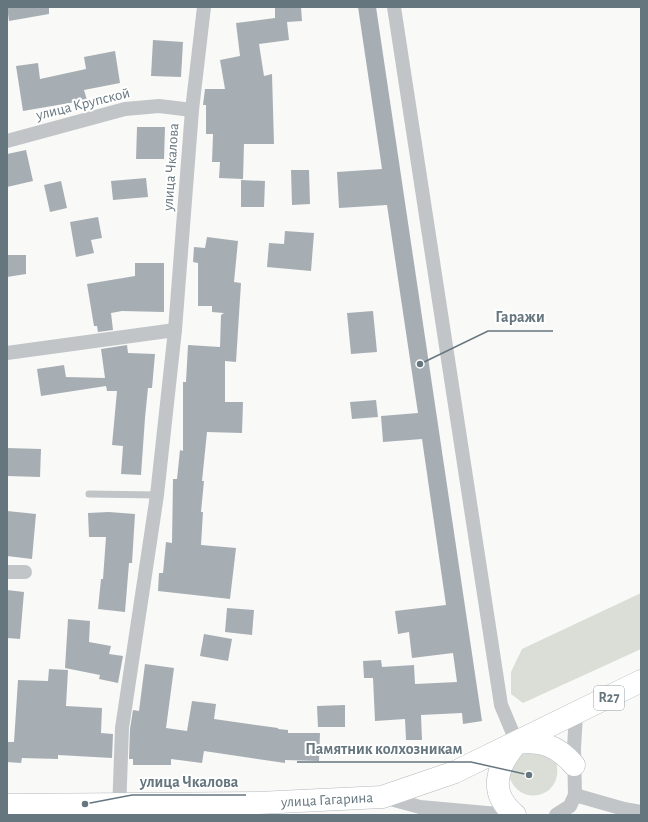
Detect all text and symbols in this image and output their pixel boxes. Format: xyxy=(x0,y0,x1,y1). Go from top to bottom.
street label: улица Крупской xyxy=(34,85,131,123)
street label: улица Чкалова xyxy=(160,122,182,213)
callout: Гаражи xyxy=(488,303,553,331)
text: Гаражи xyxy=(495,309,545,325)
road number: R27 xyxy=(594,686,624,710)
callout: Памятник колхозникам xyxy=(297,734,471,762)
text: Памятник колхозникам xyxy=(305,741,463,757)
callout: улица Чкалова xyxy=(132,767,246,795)
text: улица Чкалова xyxy=(139,774,239,791)
street label: улица Гагарина xyxy=(280,790,374,810)

